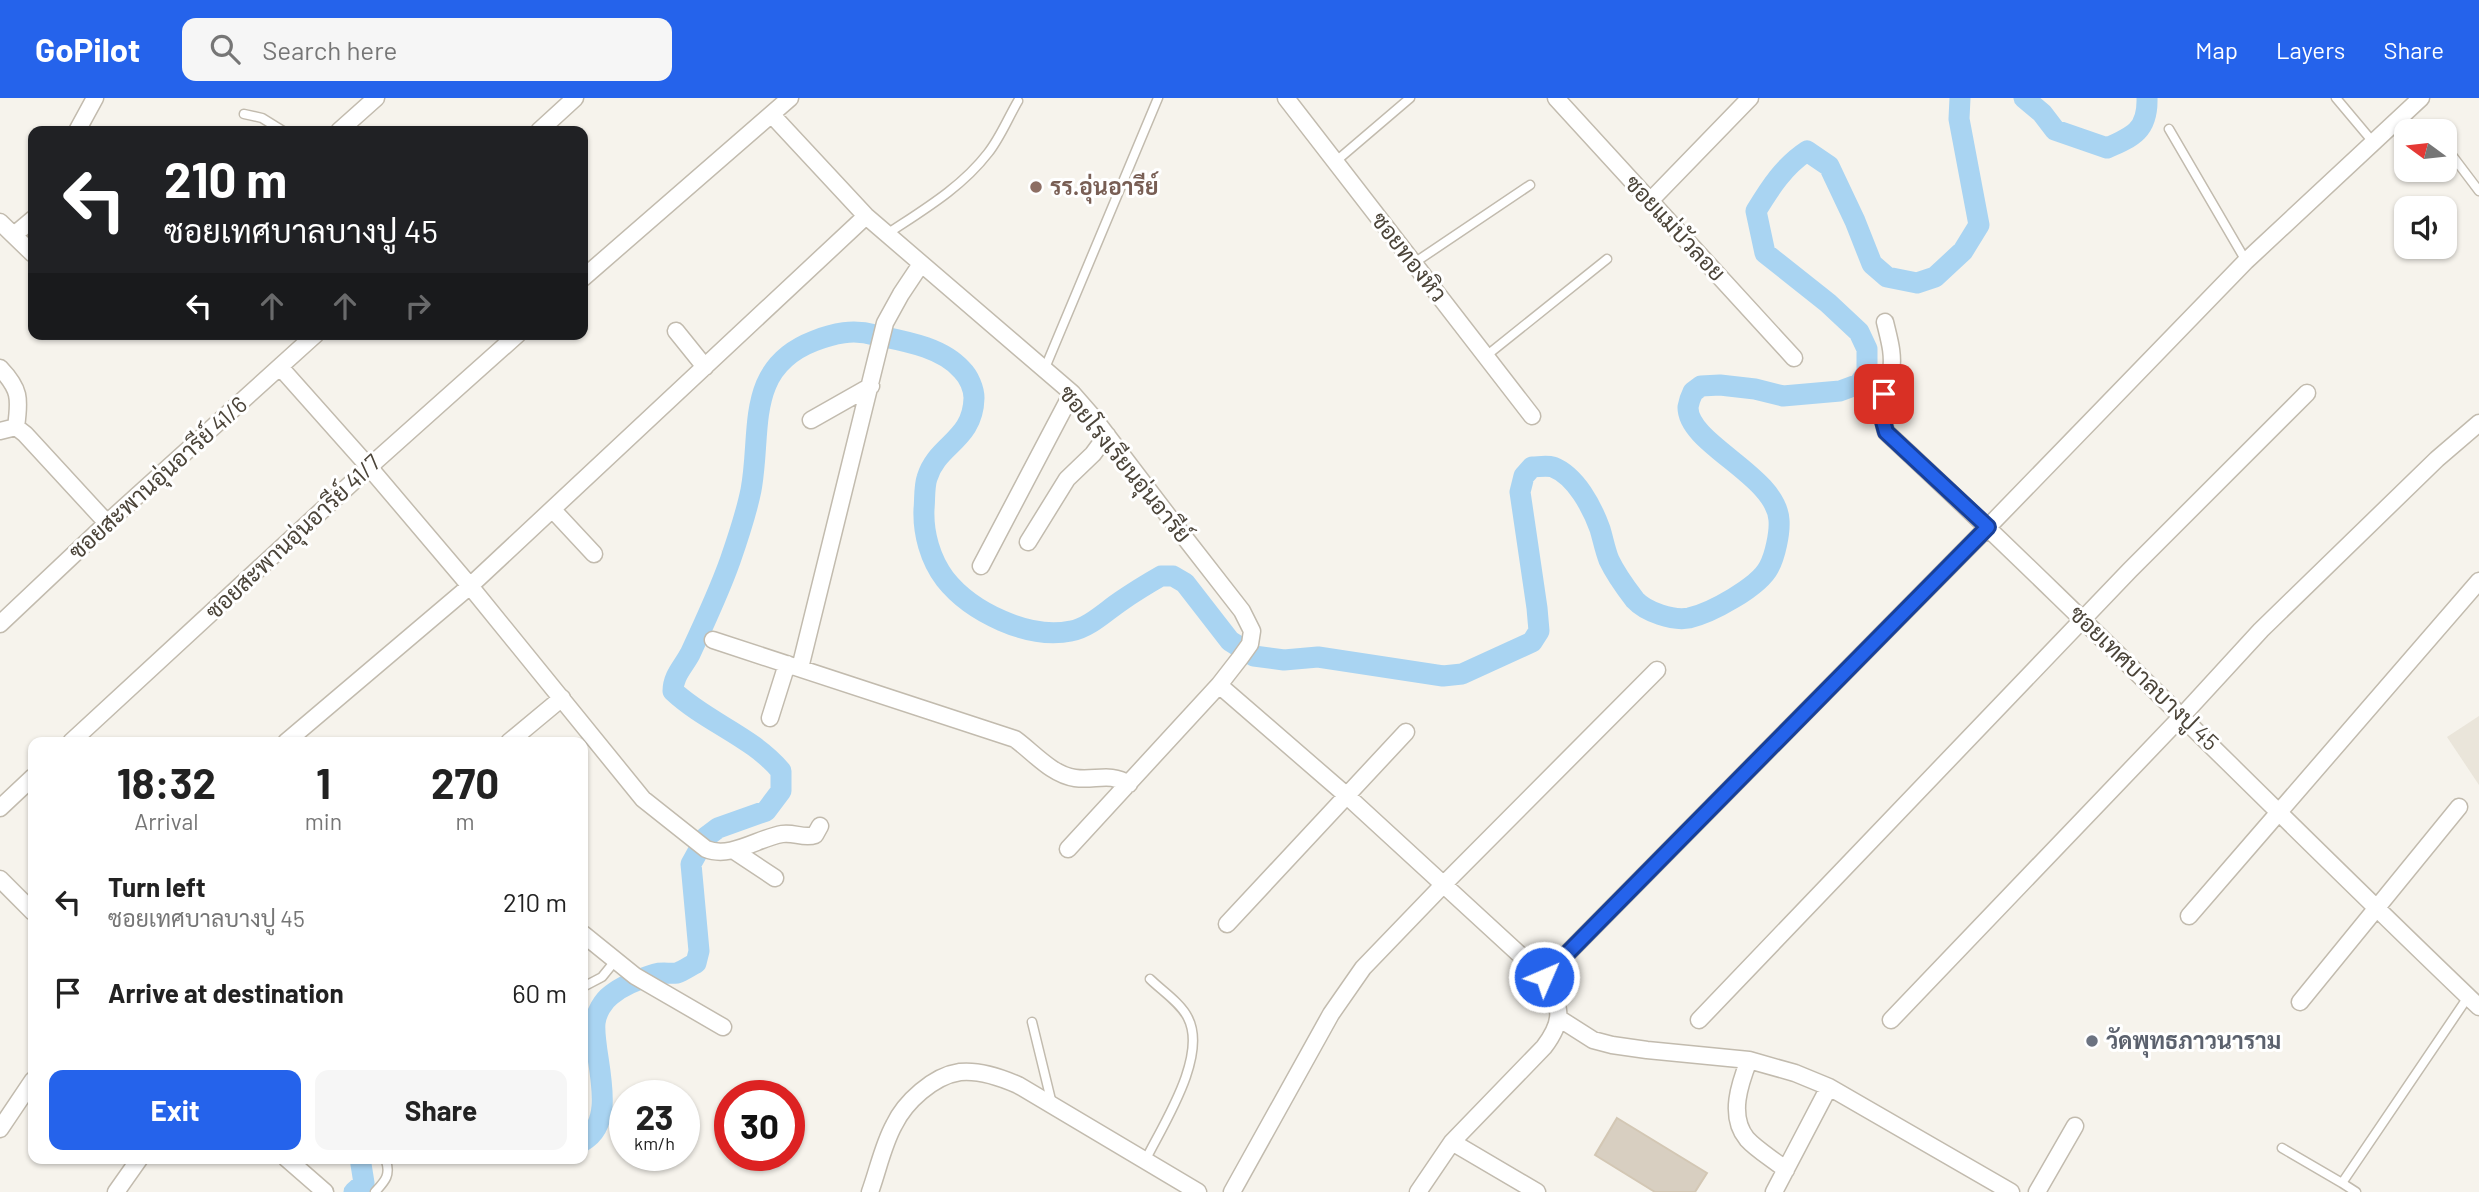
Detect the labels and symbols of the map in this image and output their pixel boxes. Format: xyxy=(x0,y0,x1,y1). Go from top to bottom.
north arrow xyxy=(2394,119,2457,182)
street label: ซอยแม่บัวลอย xyxy=(1620,168,1732,286)
place label: รร.อุ่นอารีย์ xyxy=(1050,171,1159,204)
marker: รร.อุ่นอารีย์ xyxy=(1028,179,1044,195)
street label: ซอยทองหิว xyxy=(1366,206,1454,307)
pin xyxy=(1854,364,1914,424)
street label: ซอยโรงเรียนอุ่นอารีย์ xyxy=(1051,378,1199,550)
street label: ซอยสะพานอุ่นอารีย์ 41/6 xyxy=(62,389,254,567)
street label: ซอยสะพานอุ่นอารีย์ 41/7 xyxy=(198,447,388,627)
street label: ซอยเทศบาลบางปู 45 xyxy=(2061,599,2225,759)
position arrow xyxy=(1507,940,1581,1014)
place label: วัดพุทธภาวนาราม xyxy=(2106,1026,2281,1058)
marker: วัดพุทธภาวนาราม xyxy=(2084,1033,2100,1049)
speed limit sign: 30 xyxy=(714,1080,805,1171)

